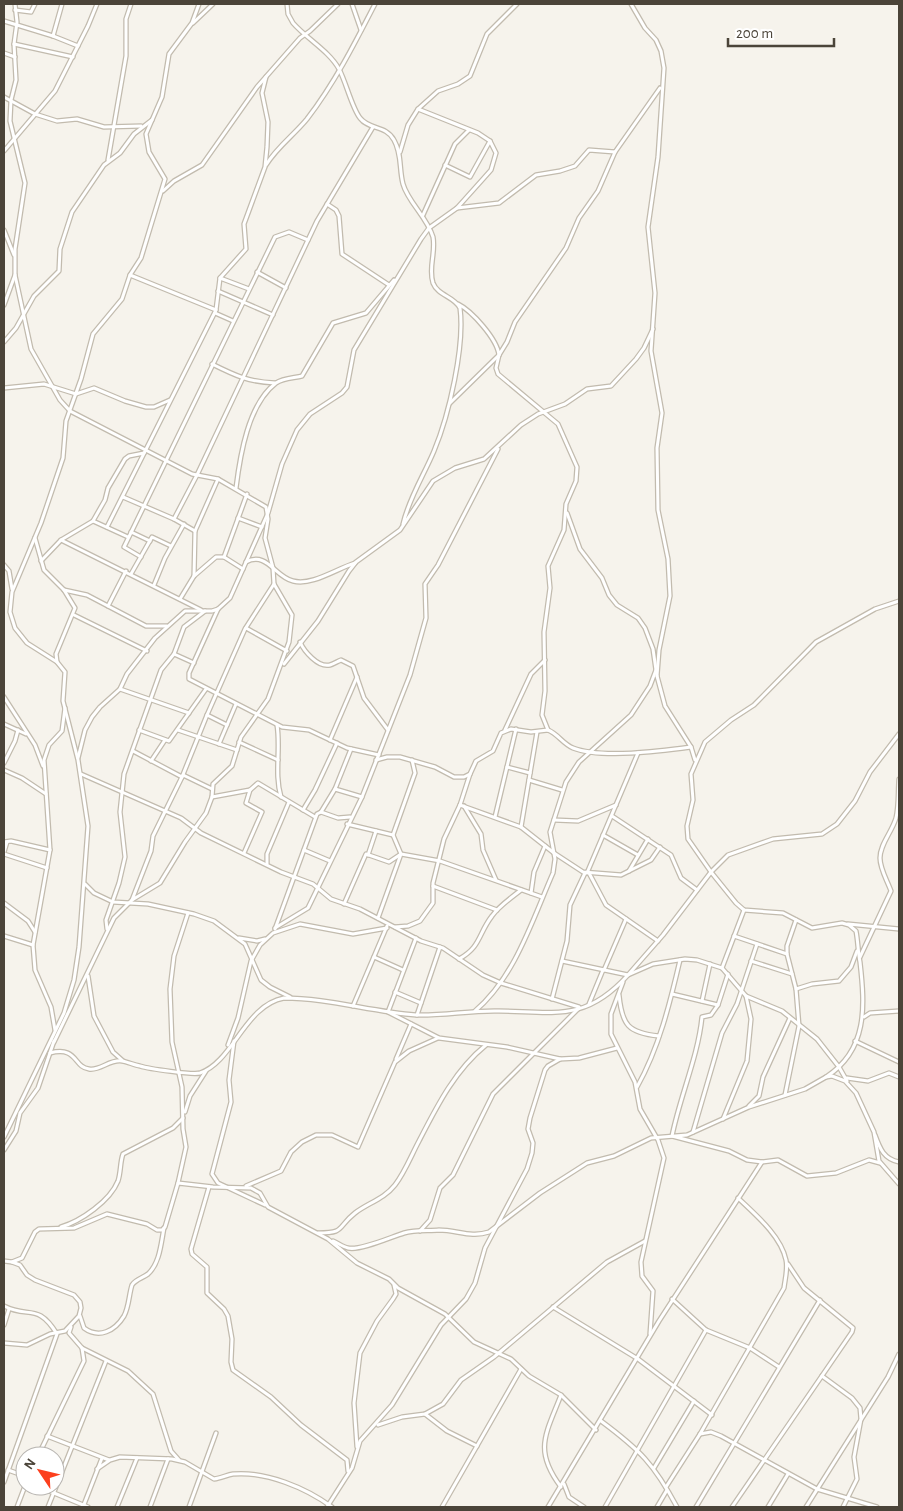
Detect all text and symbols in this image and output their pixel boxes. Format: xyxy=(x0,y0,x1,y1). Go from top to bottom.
scale bar xyxy=(728,15,834,47)
text: 200 m xyxy=(736,26,773,41)
north arrow xyxy=(15,1446,65,1496)
text: N xyxy=(22,1456,39,1472)

